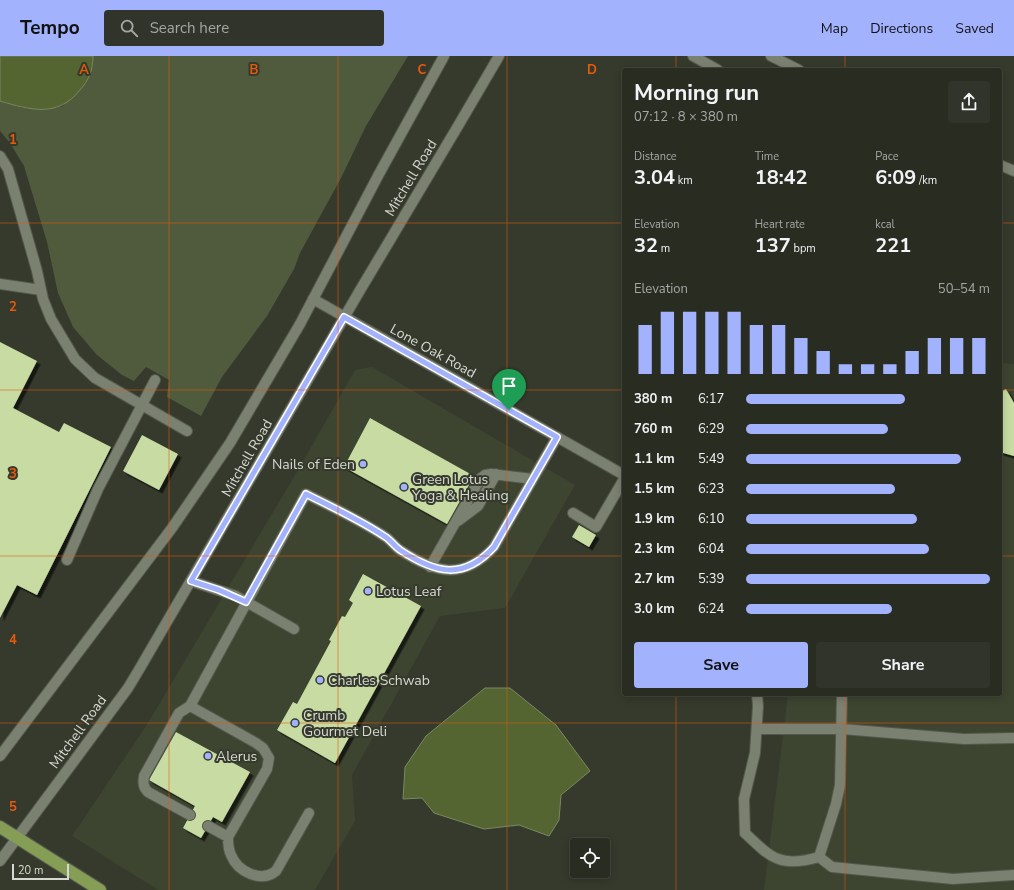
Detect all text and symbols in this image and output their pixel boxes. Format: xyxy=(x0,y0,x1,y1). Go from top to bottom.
search box xyxy=(104,10,384,46)
text: Tempo xyxy=(20,15,80,41)
icon: search xyxy=(118,17,140,39)
text: Search here xyxy=(150,18,229,38)
text: Map xyxy=(821,19,848,38)
text: Directions xyxy=(870,19,933,38)
text: Saved xyxy=(955,19,994,38)
text: A xyxy=(79,61,89,79)
text: B xyxy=(250,61,259,79)
text: C xyxy=(418,61,427,79)
text: D xyxy=(587,61,597,79)
text: Morning run xyxy=(634,78,759,108)
button: share xyxy=(948,81,990,123)
text: 07:12 · 8 × 380 m xyxy=(634,108,738,126)
text: 1 xyxy=(9,131,17,149)
street label: Mitchell Road xyxy=(381,136,441,220)
text: Distance xyxy=(634,149,677,164)
text: Time xyxy=(755,149,779,164)
text: Pace xyxy=(875,149,899,164)
text: 3.04 xyxy=(634,164,675,191)
text: 18:42 xyxy=(755,164,808,191)
text: 6:09 xyxy=(875,164,916,191)
text: km xyxy=(675,173,693,188)
text: /km xyxy=(916,173,937,188)
text: Elevation xyxy=(634,217,680,232)
text: Heart rate xyxy=(755,217,805,232)
text: kcal xyxy=(875,217,895,232)
text: 32 xyxy=(634,232,658,259)
text: 137 xyxy=(755,232,791,259)
text: 221 xyxy=(875,232,911,259)
text: m xyxy=(658,241,670,256)
text: bpm xyxy=(791,241,816,256)
text: Elevation xyxy=(634,280,688,298)
text: 50–54 m xyxy=(938,280,990,298)
text: 2 xyxy=(9,298,17,316)
street label: Lone Oak Road xyxy=(387,320,479,382)
pin xyxy=(492,369,526,410)
icon: arrive xyxy=(498,375,520,397)
text: 380 m xyxy=(634,390,672,408)
text: 6:17 xyxy=(698,390,724,408)
street label: Mitchell Road xyxy=(217,416,277,500)
text: 760 m xyxy=(634,420,672,438)
text: 6:29 xyxy=(698,420,724,438)
text: 1.1 km xyxy=(634,450,675,468)
text: 5:49 xyxy=(698,450,724,468)
place label: Nails of Eden xyxy=(272,455,355,474)
marker: Nails of Eden xyxy=(358,459,368,469)
text: 3 xyxy=(9,465,17,483)
place label: Green Lotus Yoga & Healing xyxy=(411,470,509,505)
text: 1.5 km xyxy=(634,480,675,498)
text: 6:23 xyxy=(698,480,724,498)
marker: Green Lotus Yoga & Healing xyxy=(399,482,409,492)
text: 1.9 km xyxy=(634,510,675,528)
text: 6:10 xyxy=(698,510,724,528)
text: 2.3 km xyxy=(634,540,675,558)
text: 6:04 xyxy=(698,540,724,558)
text: 2.7 km xyxy=(634,570,675,588)
text: 5:39 xyxy=(698,570,724,588)
place label: Lotus Leaf xyxy=(376,582,442,601)
marker: Lotus Leaf xyxy=(363,586,373,596)
text: 3.0 km xyxy=(634,600,675,618)
text: 6:24 xyxy=(698,600,724,618)
text: 4 xyxy=(9,631,17,649)
button: Save xyxy=(634,642,808,688)
button: Share xyxy=(816,642,990,688)
place label: Charles Schwab xyxy=(328,671,430,690)
marker: Charles Schwab xyxy=(315,675,325,685)
street label: Mitchell Road xyxy=(45,691,111,773)
place label: Crumb Gourmet Deli xyxy=(303,706,387,741)
marker: Crumb Gourmet Deli xyxy=(290,718,300,728)
place label: Alerus xyxy=(216,747,258,766)
marker: Alerus xyxy=(203,751,213,761)
text: 5 xyxy=(9,798,17,816)
map controls xyxy=(570,838,610,878)
button: locate xyxy=(570,838,610,878)
scale bar xyxy=(12,862,69,881)
text: 20 m xyxy=(18,863,43,878)

